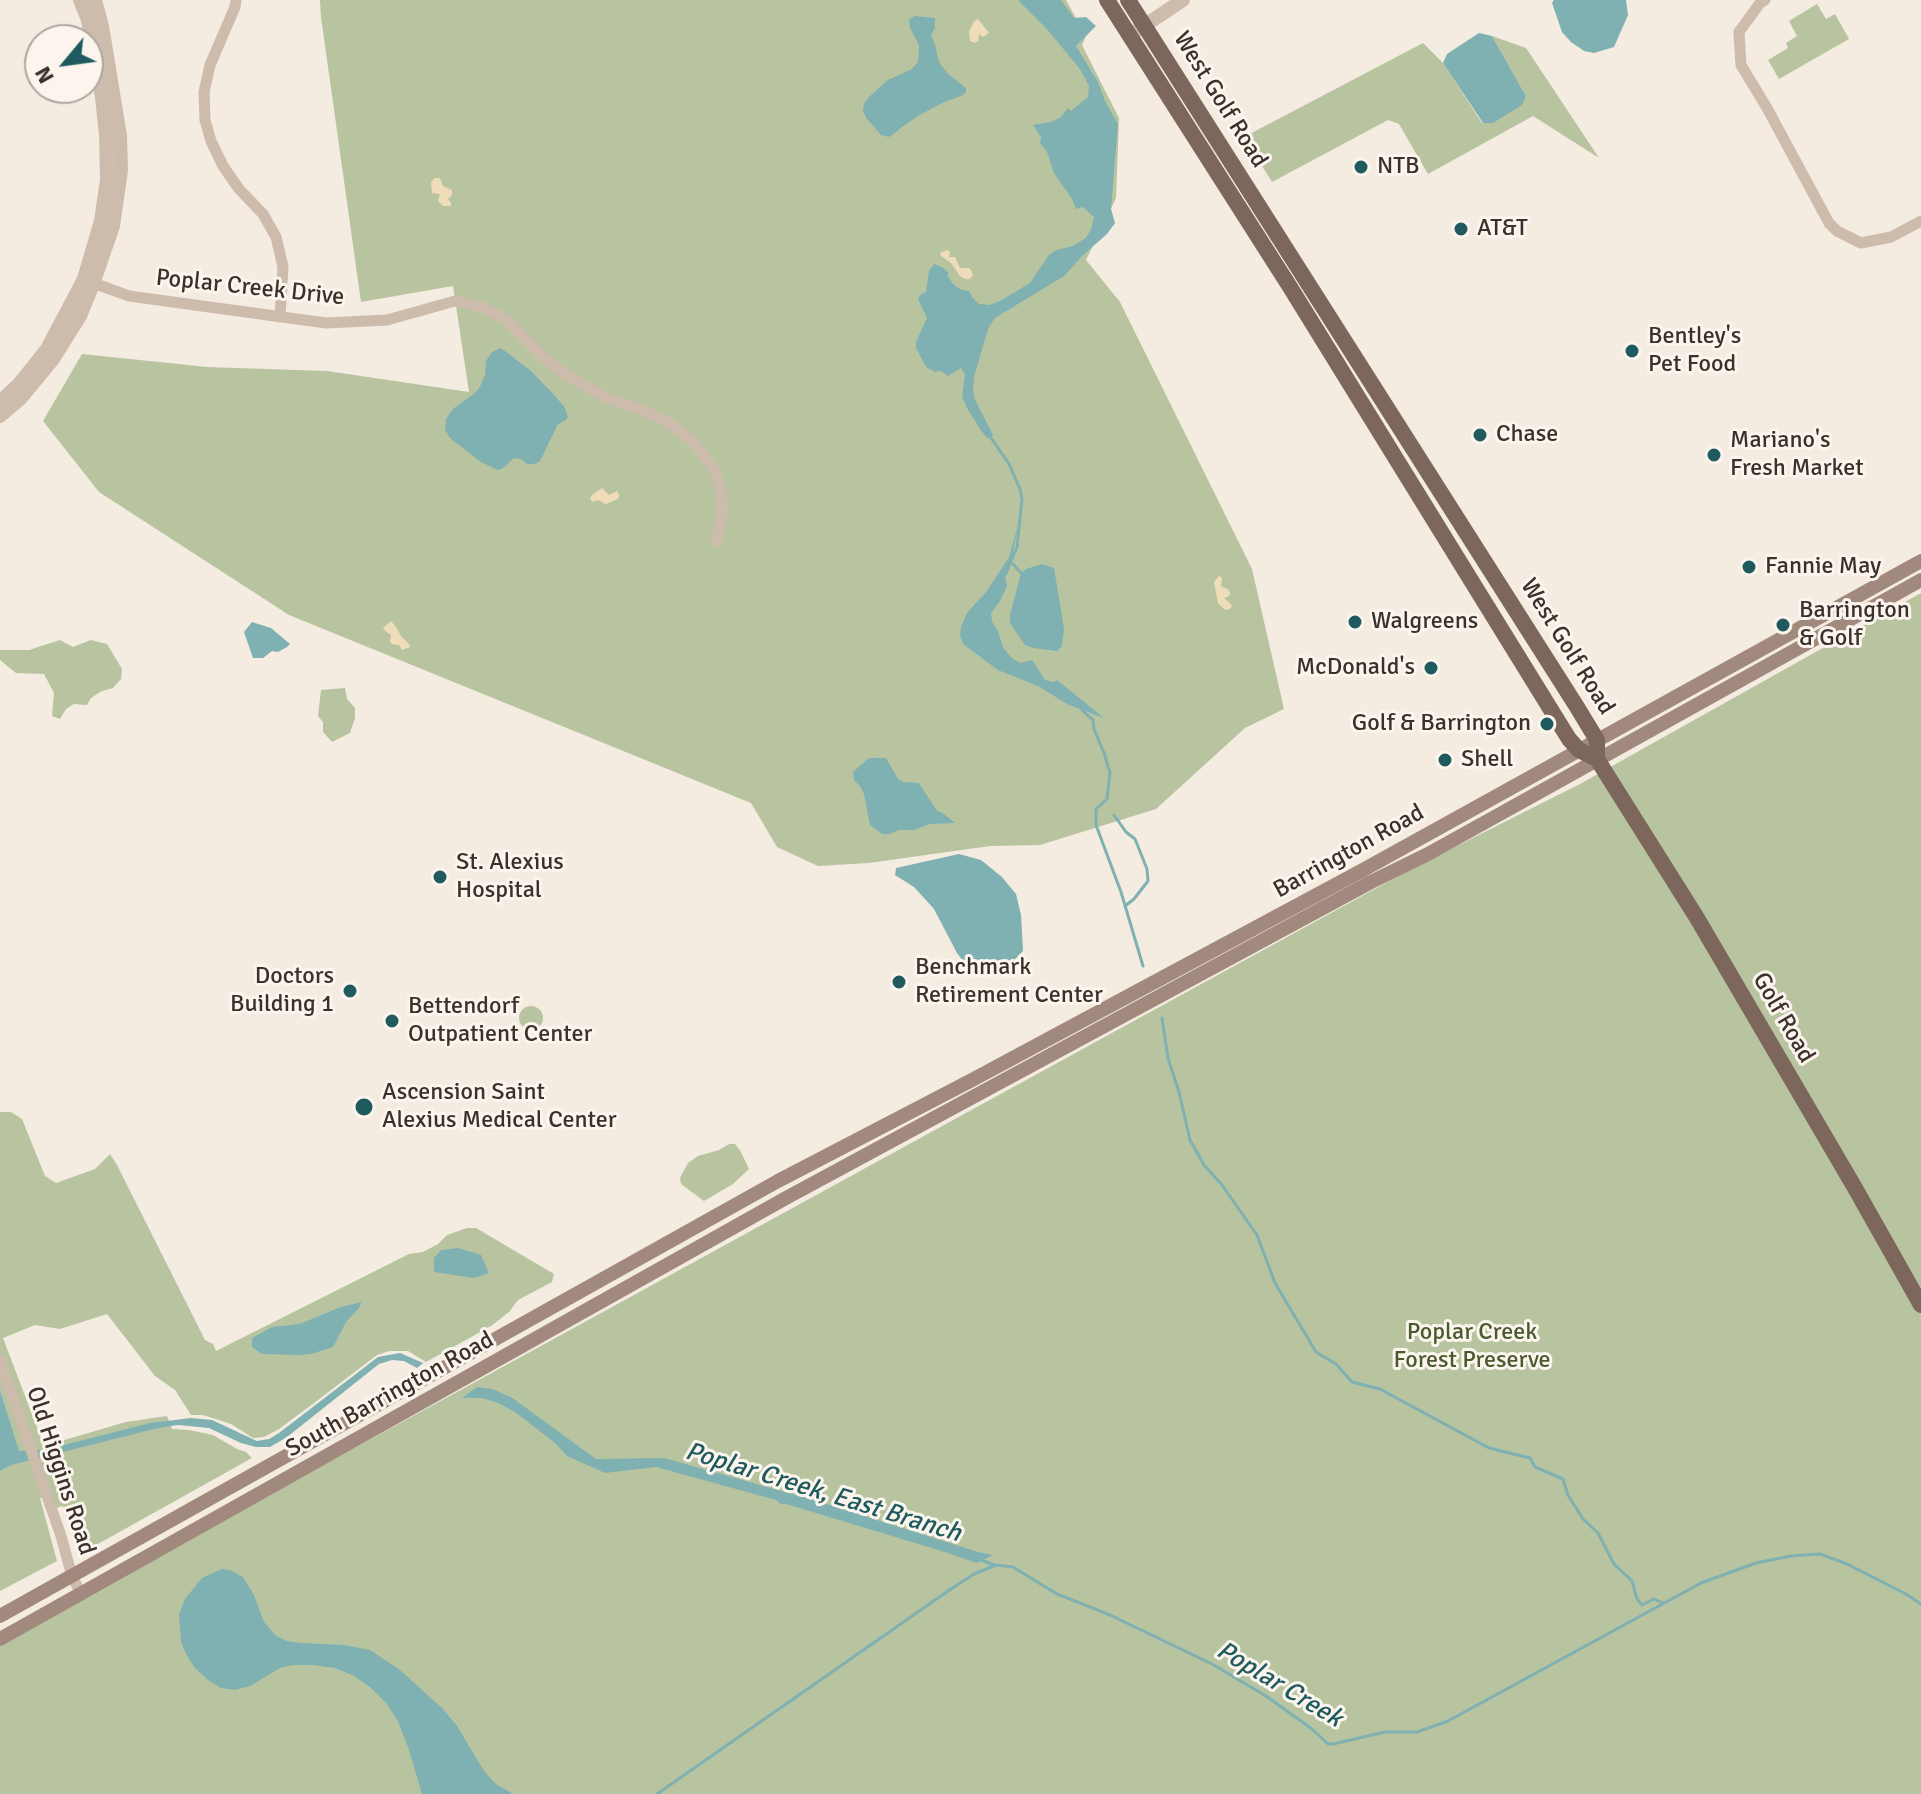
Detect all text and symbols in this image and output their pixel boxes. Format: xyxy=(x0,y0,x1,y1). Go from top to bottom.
north arrow xyxy=(24,24,104,104)
street label: West Golf Road xyxy=(1167,27,1273,173)
text: N xyxy=(29,62,60,88)
place label: NTB xyxy=(1377,153,1420,181)
marker: NTB xyxy=(1352,158,1370,176)
place label: AT&T xyxy=(1477,215,1528,243)
marker: AT&T xyxy=(1452,220,1470,238)
street label: Poplar Creek Drive xyxy=(154,264,346,312)
place label: Bentley's Pet Food xyxy=(1648,323,1741,379)
marker: Bentley's Pet Food xyxy=(1623,342,1641,360)
place label: Chase xyxy=(1496,421,1558,449)
marker: Chase xyxy=(1471,426,1489,444)
place label: Mariano's Fresh Market xyxy=(1730,427,1864,483)
marker: Mariano's Fresh Market xyxy=(1705,446,1723,464)
place label: Fannie May xyxy=(1765,553,1881,581)
marker: Fannie May xyxy=(1740,558,1758,576)
street label: West Golf Road xyxy=(1514,574,1620,720)
place label: Barrington & Golf xyxy=(1799,597,1910,653)
place label: Walgreens xyxy=(1371,608,1478,636)
marker: Walgreens xyxy=(1346,613,1364,631)
marker: Barrington & Golf xyxy=(1774,616,1792,634)
place label: McDonald's xyxy=(1296,654,1415,682)
marker: McDonald's xyxy=(1422,659,1440,677)
place label: Golf & Barrington xyxy=(1352,710,1531,738)
marker: Golf & Barrington xyxy=(1538,715,1556,733)
place label: Shell xyxy=(1461,746,1513,774)
marker: Shell xyxy=(1436,751,1454,769)
street label: Barrington Road xyxy=(1269,799,1429,905)
place label: St. Alexius Hospital xyxy=(456,849,564,905)
marker: St. Alexius Hospital xyxy=(431,868,449,886)
place label: Benchmark Retirement Center xyxy=(915,954,1103,1010)
place label: Doctors Building 1 xyxy=(230,963,334,1019)
street label: Golf Road xyxy=(1746,968,1820,1068)
marker: Benchmark Retirement Center xyxy=(890,973,908,991)
marker: Doctors Building 1 xyxy=(341,982,359,1000)
place label: Bettendorf Outpatient Center xyxy=(408,993,592,1049)
marker: Bettendorf Outpatient Center xyxy=(383,1012,401,1030)
place label: Ascension Saint Alexius Medical Center xyxy=(382,1079,617,1135)
marker: Ascension Saint Alexius Medical Center xyxy=(353,1096,375,1118)
park label: Poplar Creek Forest Preserve xyxy=(1393,1319,1551,1375)
street label: South Barrington Road xyxy=(281,1326,499,1464)
street label: Old Higgins Road xyxy=(19,1383,101,1559)
water label: Poplar Creek, East Branch xyxy=(681,1436,965,1550)
water label: Poplar Creek xyxy=(1210,1635,1348,1735)

